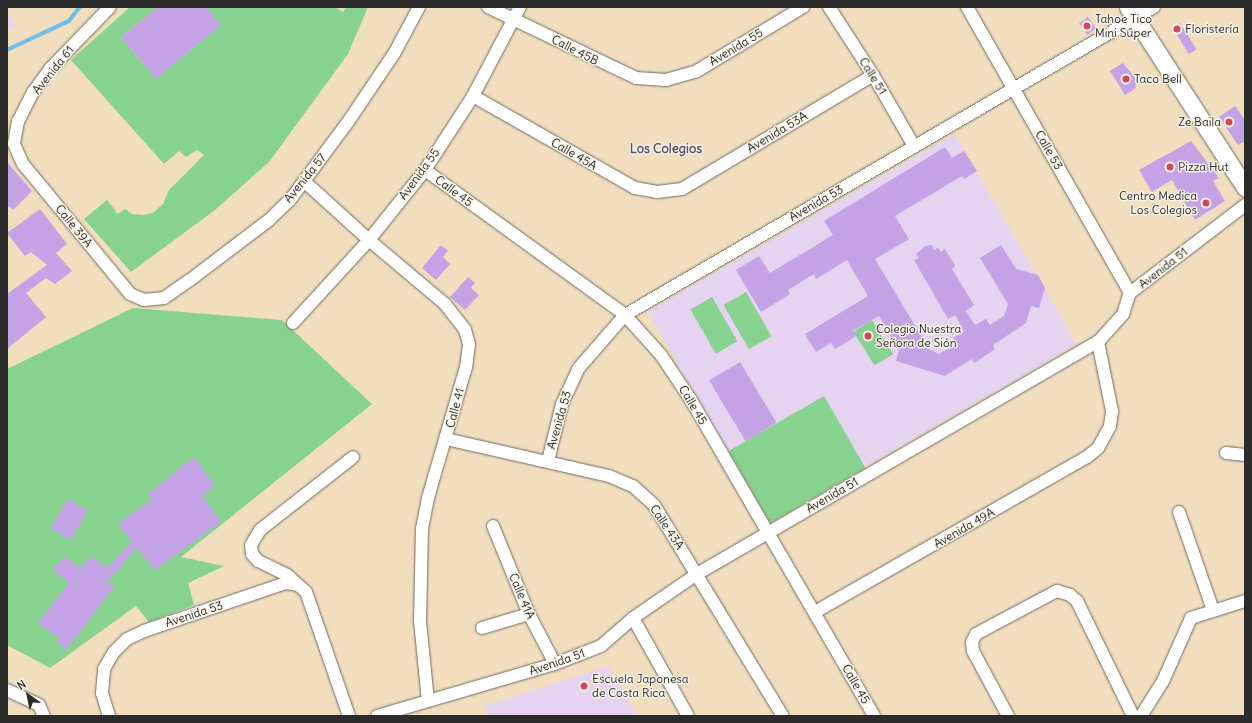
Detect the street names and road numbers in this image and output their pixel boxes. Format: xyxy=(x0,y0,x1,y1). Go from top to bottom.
street label: Avenida 55 xyxy=(707,25,765,69)
street label: Calle 45B xyxy=(549,32,601,68)
street label: Avenida 61 xyxy=(29,43,77,97)
street label: Calle 51 xyxy=(856,55,890,97)
street label: Avenida 53A xyxy=(744,108,810,156)
street label: Calle 53 xyxy=(1032,128,1066,172)
street label: Calle 45A xyxy=(548,135,600,173)
street label: Avenida 55 xyxy=(396,145,442,203)
street label: Avenida 57 xyxy=(281,151,329,205)
street label: Calle 45 xyxy=(432,172,476,210)
street label: Avenida 53 xyxy=(786,182,846,224)
street label: Calle 39A xyxy=(52,202,96,250)
street label: Avenida 51 xyxy=(1136,244,1190,292)
street label: Calle 45 xyxy=(676,383,710,427)
street label: Calle 41 xyxy=(443,386,467,430)
street label: Avenida 53 xyxy=(544,389,574,451)
street label: Avenida 51 xyxy=(803,474,861,516)
street label: Calle 43A xyxy=(647,502,687,552)
street label: Avenida 49A xyxy=(931,505,997,551)
street label: Calle 41A xyxy=(506,571,538,621)
street label: Avenida 53 xyxy=(163,598,225,630)
street label: Avenida 51 xyxy=(527,646,587,678)
street label: Calle 45 xyxy=(839,662,873,706)

